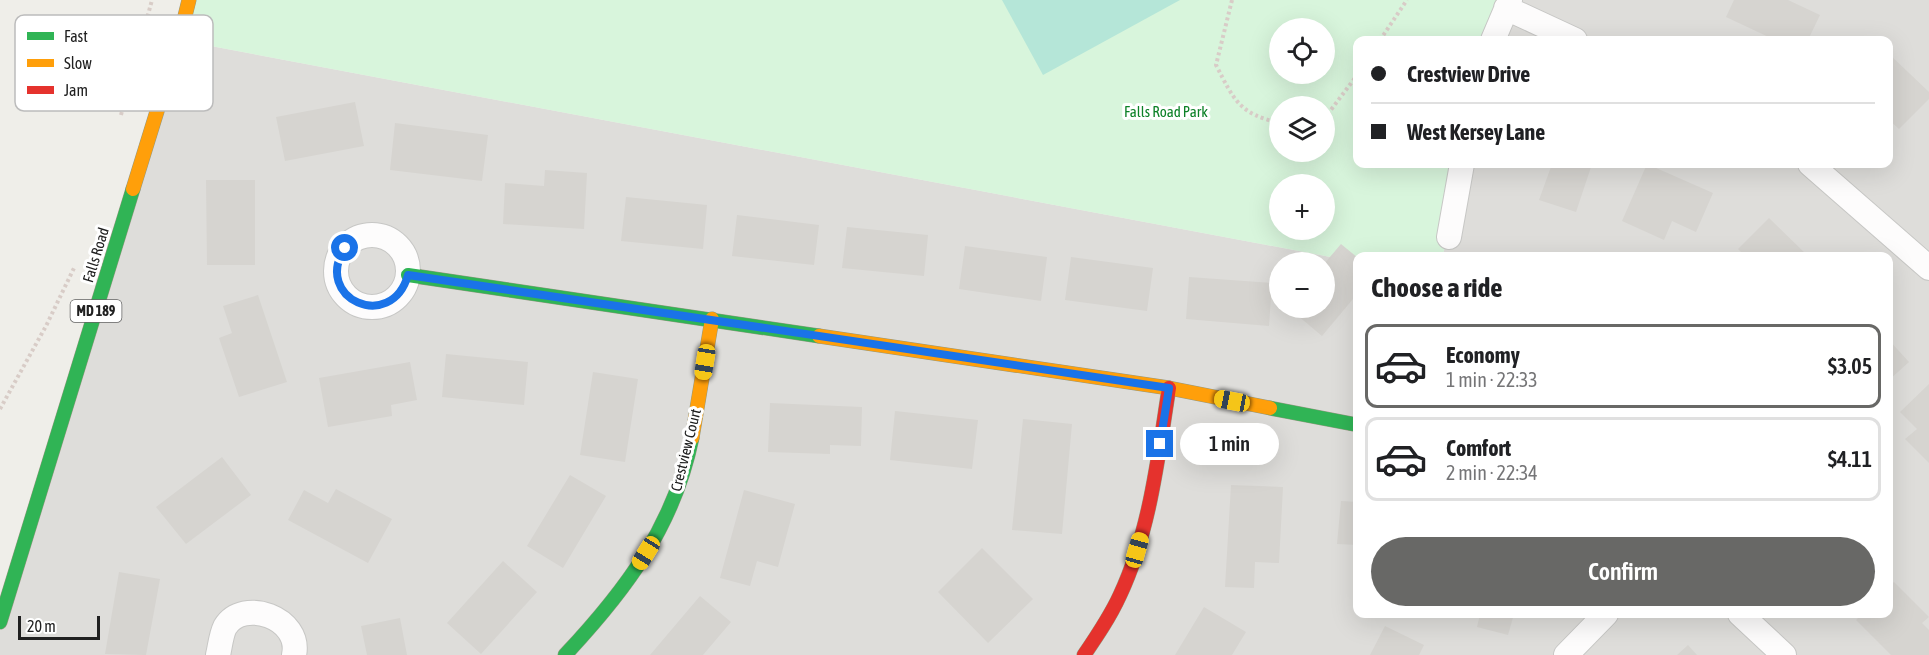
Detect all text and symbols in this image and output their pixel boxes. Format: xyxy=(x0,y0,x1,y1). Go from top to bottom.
legend xyxy=(15,15,213,111)
map controls xyxy=(1269,18,1335,318)
button: locate xyxy=(1269,18,1335,84)
text: Fast xyxy=(64,27,88,45)
text: Slow xyxy=(64,54,92,72)
text: Crestview Drive xyxy=(1407,61,1530,87)
text: Jam xyxy=(64,81,88,99)
button: layers xyxy=(1269,96,1335,162)
park label: Falls Road Park xyxy=(1124,103,1208,120)
text: West Kersey Lane xyxy=(1407,119,1545,145)
button: + xyxy=(1269,174,1335,240)
street label: Falls Road xyxy=(79,225,112,284)
route start xyxy=(331,234,358,261)
button: − xyxy=(1269,252,1335,318)
text: Choose a ride xyxy=(1371,272,1503,303)
road number: MD 189 xyxy=(70,300,122,322)
icon: car xyxy=(1374,339,1428,393)
text: Economy xyxy=(1446,342,1520,368)
car xyxy=(693,343,717,381)
text: $3.05 xyxy=(1828,353,1872,379)
text: 1 min · 22:33 xyxy=(1446,368,1538,391)
car xyxy=(1213,389,1251,413)
street label: Crestview Court xyxy=(667,407,704,493)
callout: 1 min xyxy=(1181,423,1280,465)
route end xyxy=(1146,430,1173,457)
text: 1 min xyxy=(1209,432,1250,455)
icon: car xyxy=(1374,432,1428,486)
text: Comfort xyxy=(1446,435,1511,461)
text: $4.11 xyxy=(1828,446,1872,472)
text: 2 min · 22:34 xyxy=(1446,461,1538,484)
car xyxy=(1123,530,1151,570)
car xyxy=(629,533,663,573)
button: Confirm xyxy=(1371,537,1875,606)
scale bar xyxy=(18,613,100,640)
text: 20 m xyxy=(27,617,56,635)

